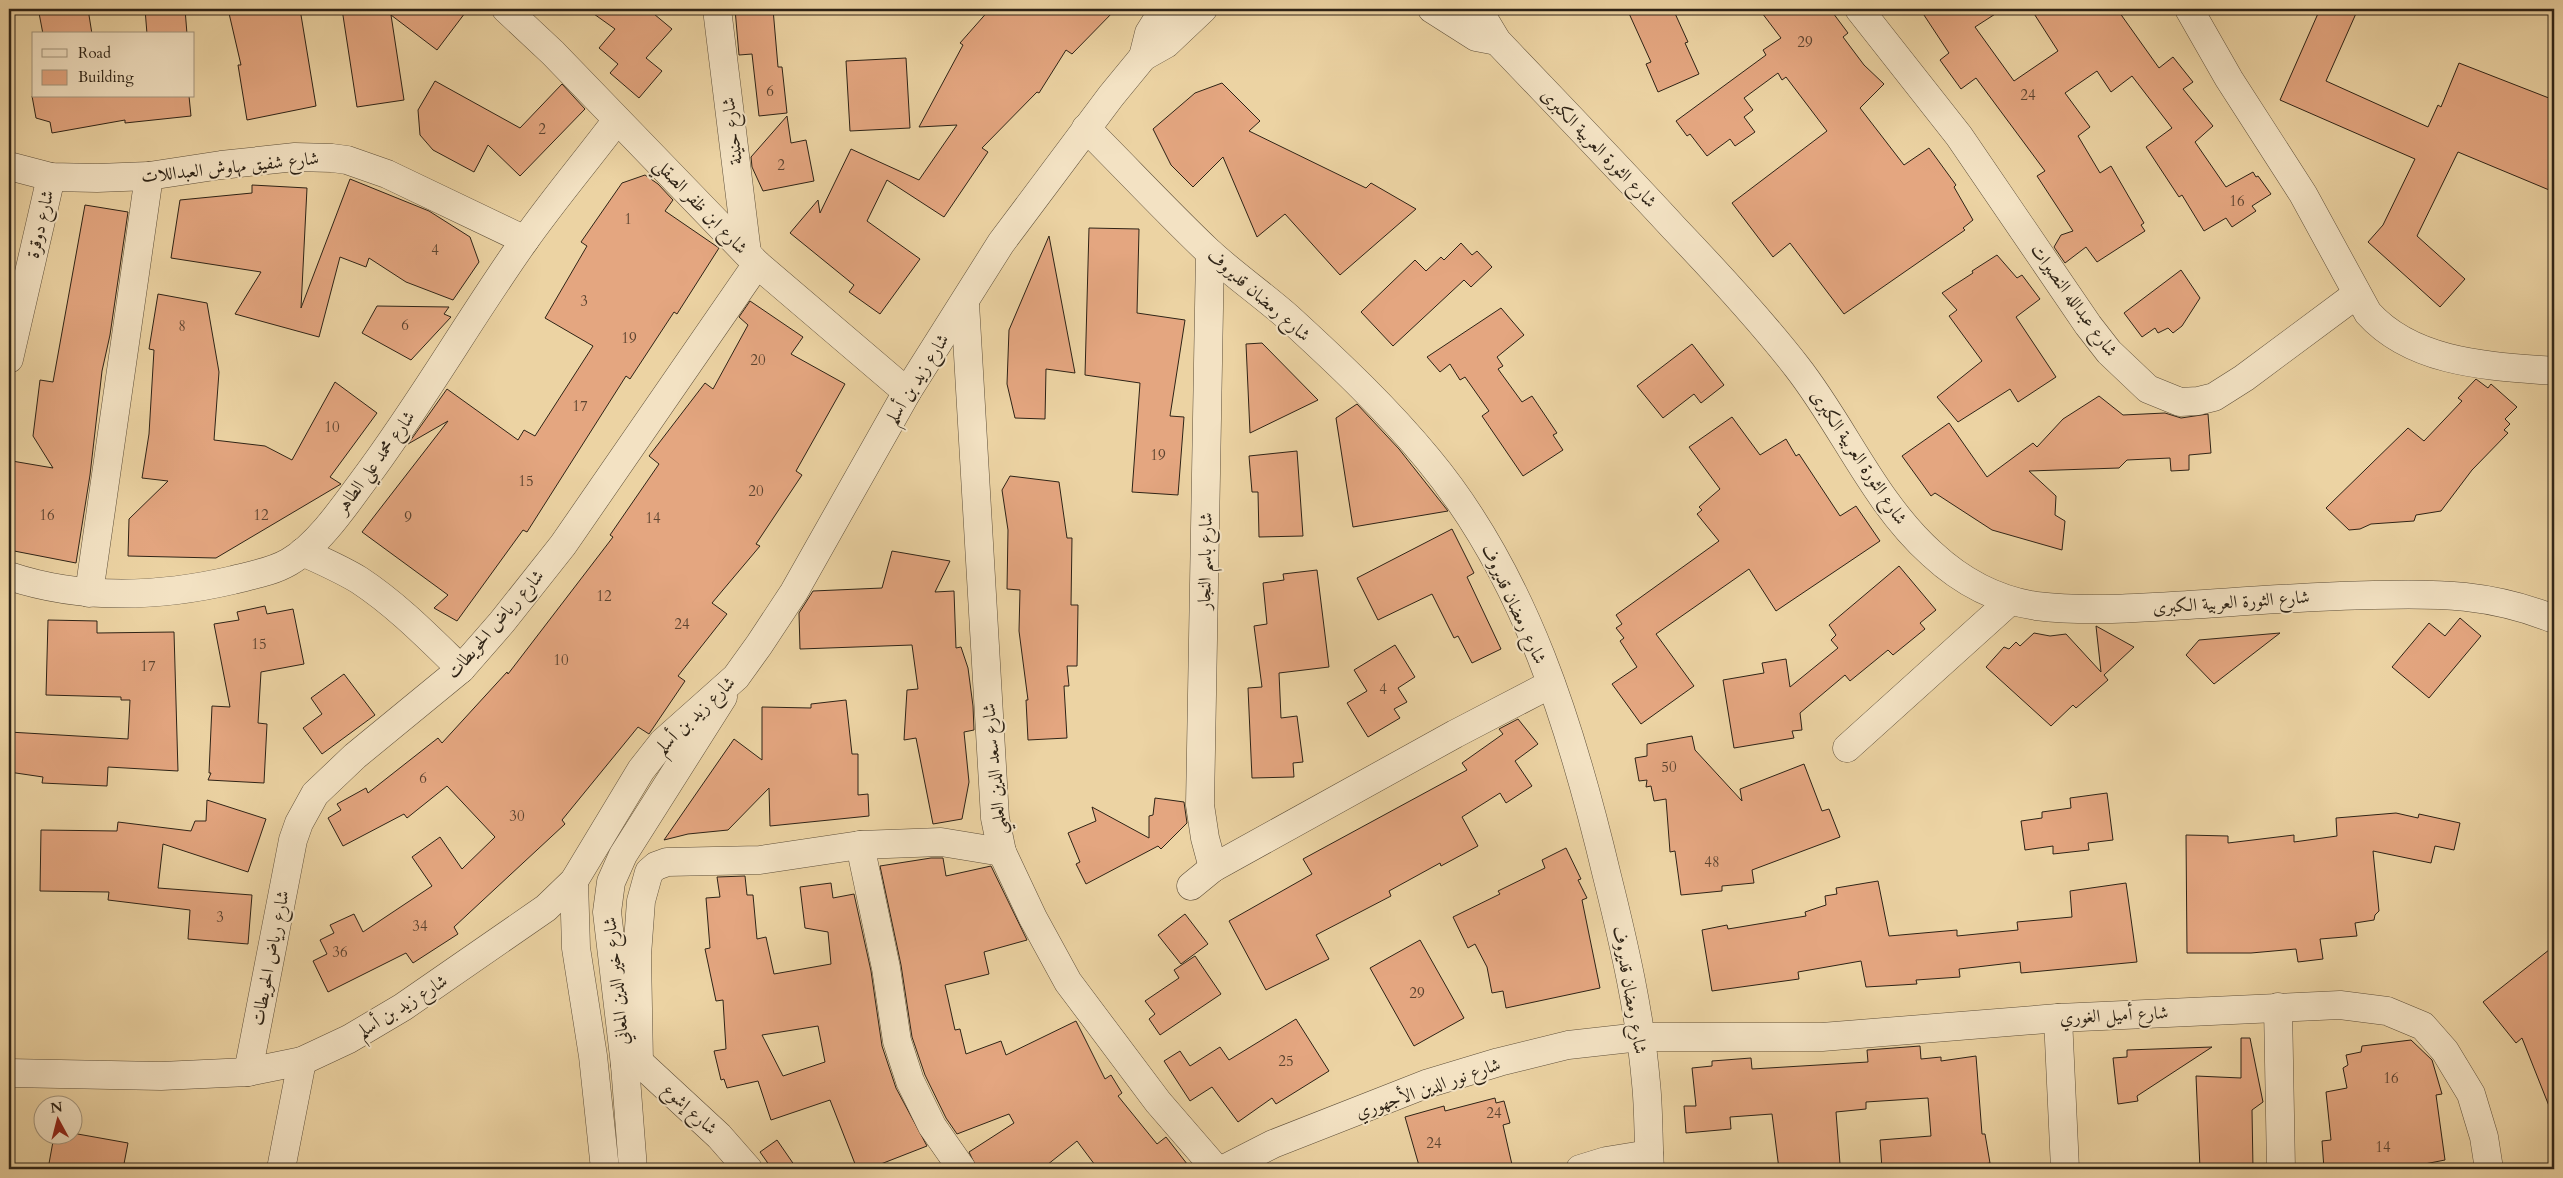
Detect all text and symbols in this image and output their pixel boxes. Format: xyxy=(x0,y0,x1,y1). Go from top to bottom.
legend xyxy=(32,32,195,98)
house number: 29 xyxy=(1797,32,1813,52)
text: Road xyxy=(78,43,111,63)
text: Building xyxy=(78,67,134,87)
house number: 6 xyxy=(766,81,774,101)
street label: شارع الثورة العربية الكبرى xyxy=(1534,83,1662,215)
house number: 24 xyxy=(2020,85,2036,105)
street label: شارع حنينة xyxy=(716,95,751,166)
house number: 2 xyxy=(538,119,546,139)
street label: شارع شفيق مهاوش العبداللات xyxy=(140,146,320,191)
street label: شارع ابن ظفر الصقلي xyxy=(645,153,753,263)
house number: 2 xyxy=(777,155,785,175)
street label: شارع دوقرة xyxy=(20,187,62,261)
house number: 16 xyxy=(2229,191,2245,211)
house number: 1 xyxy=(624,209,632,229)
street label: شارع عبدالله النصيرات xyxy=(2022,239,2123,363)
house number: 4 xyxy=(431,240,439,260)
street label: شارع رمضان قديروف xyxy=(1200,243,1316,349)
house number: 3 xyxy=(580,291,588,311)
house number: 6 xyxy=(401,315,409,335)
house number: 8 xyxy=(178,316,186,336)
house number: 19 xyxy=(621,328,637,348)
street label: شارع زيد بن أسلم xyxy=(879,329,959,432)
house number: 20 xyxy=(750,350,766,370)
street label: شارع الثورة العربية الكبرى xyxy=(1803,385,1913,531)
house number: 17 xyxy=(572,396,588,416)
street label: شارع محمد علي الطاهر xyxy=(328,406,425,523)
house number: 10 xyxy=(324,417,340,437)
house number: 19 xyxy=(1150,445,1166,465)
house number: 15 xyxy=(518,471,534,491)
house number: 20 xyxy=(748,481,764,501)
house number: 16 xyxy=(39,505,55,525)
house number: 12 xyxy=(253,505,269,525)
house number: 9 xyxy=(404,507,412,527)
house number: 14 xyxy=(645,508,661,528)
street label: شارع باسم النجار xyxy=(1192,512,1224,612)
street label: شارع رمضان قديروف xyxy=(1473,540,1552,669)
street label: شارع رياض الحويطات xyxy=(441,564,551,686)
street label: شارع الثورة العربية الكبرى xyxy=(2152,585,2311,622)
house number: 12 xyxy=(596,586,612,606)
house number: 24 xyxy=(674,614,690,634)
house number: 15 xyxy=(251,634,267,654)
house number: 10 xyxy=(553,650,569,670)
house number: 17 xyxy=(140,656,156,676)
street label: شارع زيد بن أسلم xyxy=(649,670,744,764)
house number: 4 xyxy=(1379,679,1387,699)
street label: شارع سعد الدين العلمي xyxy=(976,702,1017,836)
house number: 50 xyxy=(1661,757,1677,777)
house number: 6 xyxy=(419,768,427,788)
house number: 30 xyxy=(509,806,525,826)
house number: 48 xyxy=(1704,852,1720,872)
street label: شارع رياض الحويطات xyxy=(245,888,298,1028)
house number: 3 xyxy=(216,907,224,927)
street label: شارع خير الدين المعاني xyxy=(597,915,638,1046)
house number: 34 xyxy=(412,916,428,936)
street label: شارع رمضان قديروف xyxy=(1604,924,1653,1056)
house number: 36 xyxy=(332,942,348,962)
street label: شارع زيد بن أسلم xyxy=(352,968,455,1048)
house number: 29 xyxy=(1409,983,1425,1003)
street label: شارع أميل الغوري xyxy=(2059,999,2169,1033)
house number: 25 xyxy=(1278,1051,1294,1071)
street label: شارع نور الدين الأجهوري xyxy=(1352,1051,1505,1127)
house number: 16 xyxy=(2383,1068,2399,1088)
street label: شارع إشوع xyxy=(655,1078,723,1142)
north arrow xyxy=(32,1096,82,1146)
text: N xyxy=(49,1097,64,1118)
house number: 24 xyxy=(1486,1103,1502,1123)
house number: 24 xyxy=(1426,1133,1442,1153)
house number: 14 xyxy=(2375,1137,2391,1157)

